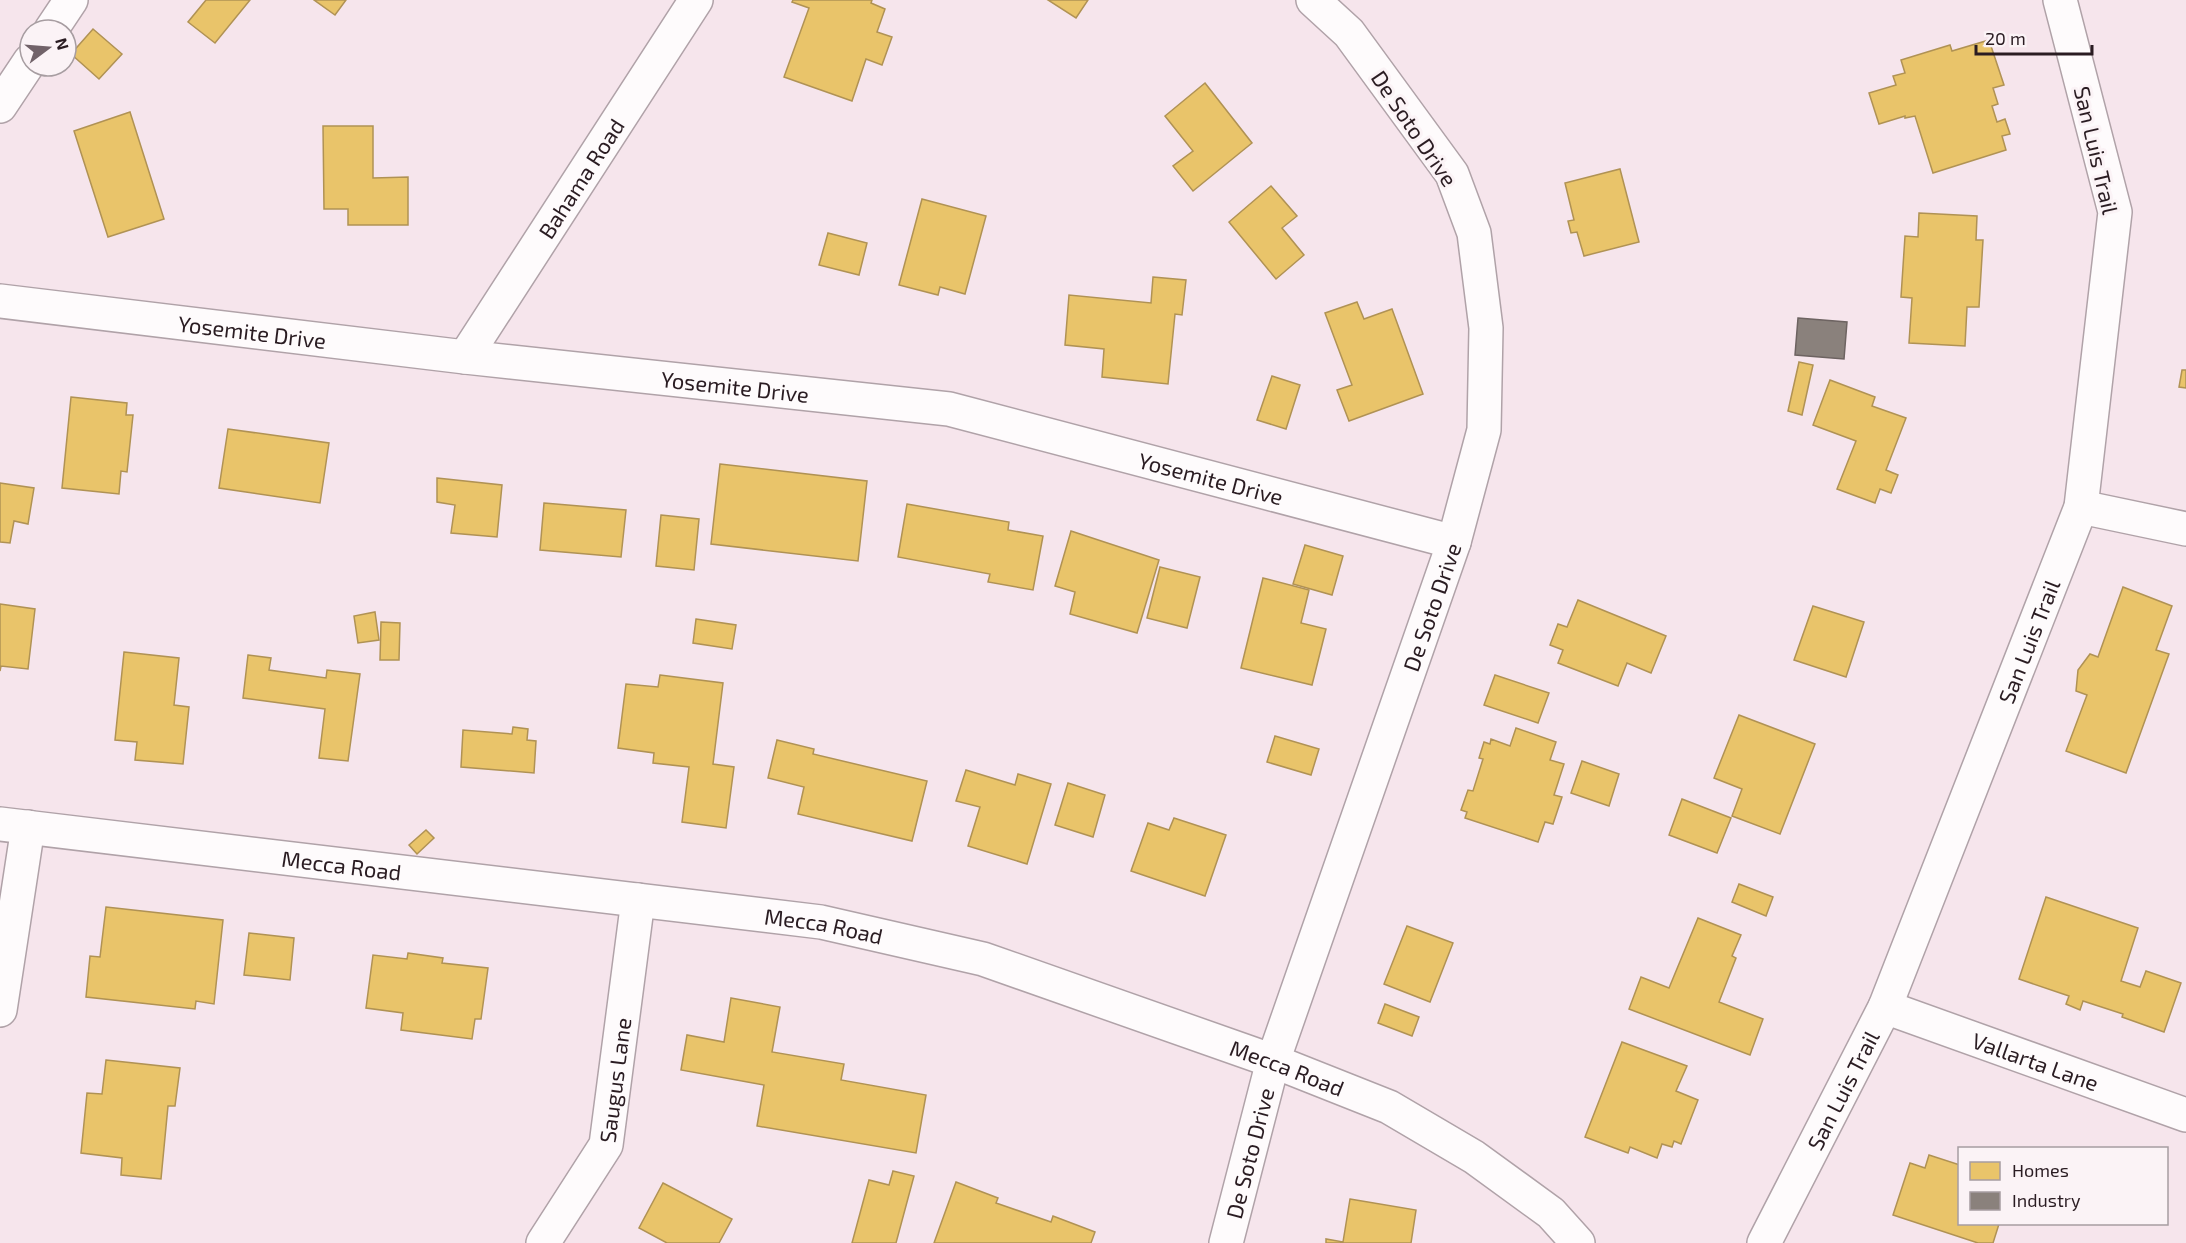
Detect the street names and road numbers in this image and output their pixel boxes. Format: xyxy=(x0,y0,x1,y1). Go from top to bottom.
street label: De Soto Drive xyxy=(1367,65,1463,191)
street label: San Luis Trail xyxy=(2070,83,2124,217)
street label: Bahama Road xyxy=(532,113,629,243)
street label: Yosemite Drive xyxy=(177,310,328,353)
street label: Yosemite Drive xyxy=(660,365,810,407)
street label: Yosemite Drive xyxy=(1136,446,1286,509)
street label: De Soto Drive xyxy=(1397,539,1466,674)
street label: San Luis Trail xyxy=(1992,575,2064,707)
street label: Mecca Road xyxy=(280,845,403,885)
street label: Mecca Road xyxy=(763,902,886,949)
street label: Saugus Lane xyxy=(593,1016,636,1144)
street label: San Luis Trail xyxy=(1801,1025,1884,1154)
street label: Vallarta Lane xyxy=(1969,1026,2102,1096)
street label: Mecca Road xyxy=(1227,1034,1348,1101)
street label: De Soto Drive xyxy=(1220,1085,1279,1221)

